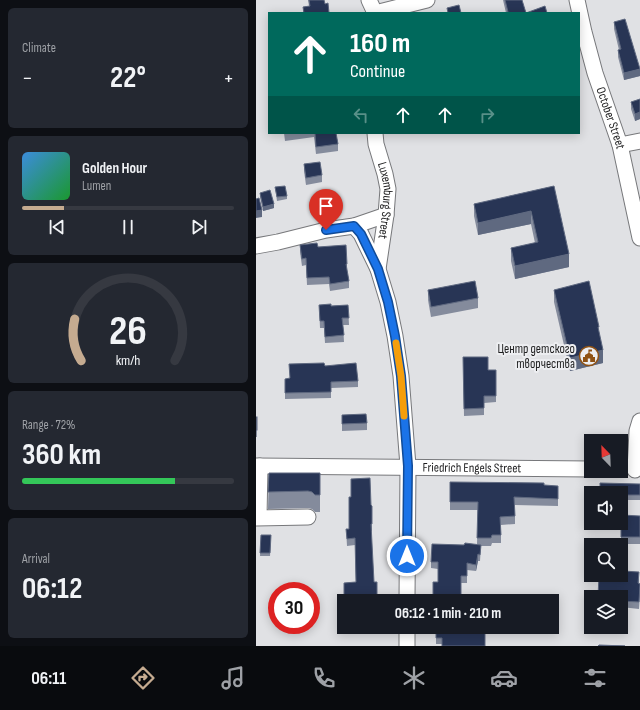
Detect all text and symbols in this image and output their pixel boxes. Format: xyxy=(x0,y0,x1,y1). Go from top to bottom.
text: 160 m xyxy=(350,27,410,60)
icon: ahead xyxy=(284,28,336,80)
text: Climate xyxy=(22,40,56,56)
text: 22° xyxy=(110,60,146,96)
text: Continue xyxy=(350,61,405,82)
text: − xyxy=(22,65,33,92)
text: + xyxy=(223,65,234,92)
street label: October Street xyxy=(593,85,629,151)
icon: left xyxy=(350,104,372,126)
icon: ahead xyxy=(392,104,414,126)
icon: ahead xyxy=(434,104,456,126)
icon: right xyxy=(476,104,498,126)
text: Golden Hour xyxy=(82,159,147,178)
street label: Luxemburg Street xyxy=(374,160,396,240)
text: Lumen xyxy=(82,178,111,194)
pin xyxy=(309,189,343,230)
icon: arrive xyxy=(315,195,337,217)
icon: previous xyxy=(46,216,68,238)
icon: pause xyxy=(117,216,139,238)
icon: next xyxy=(188,216,210,238)
text: 26 xyxy=(109,307,147,356)
place label: Центр детского творчества xyxy=(497,341,575,372)
public building icon: Центр детского творчества xyxy=(578,345,600,367)
text: km/h xyxy=(116,352,140,369)
text: Range · 72% xyxy=(22,417,75,433)
north arrow xyxy=(584,434,628,478)
map controls xyxy=(584,434,628,634)
text: 360 km xyxy=(22,437,101,473)
street label: Friedrich Engels Street xyxy=(423,459,521,476)
button: sound xyxy=(584,486,628,530)
position arrow xyxy=(386,535,428,577)
button: search xyxy=(584,538,628,582)
text: Arrival xyxy=(22,551,50,567)
text: 06:12 xyxy=(22,571,82,607)
speed limit sign: 30 xyxy=(268,582,320,634)
button: layers xyxy=(584,590,628,634)
text: 06:12 · 1 min · 210 m xyxy=(395,604,501,623)
icon: directions xyxy=(129,664,157,692)
icon: music xyxy=(219,664,247,692)
icon: phone xyxy=(310,664,338,692)
icon: climate xyxy=(400,664,428,692)
icon: car xyxy=(490,664,518,692)
icon: filters xyxy=(581,664,609,692)
text: 06:11 xyxy=(31,668,66,689)

